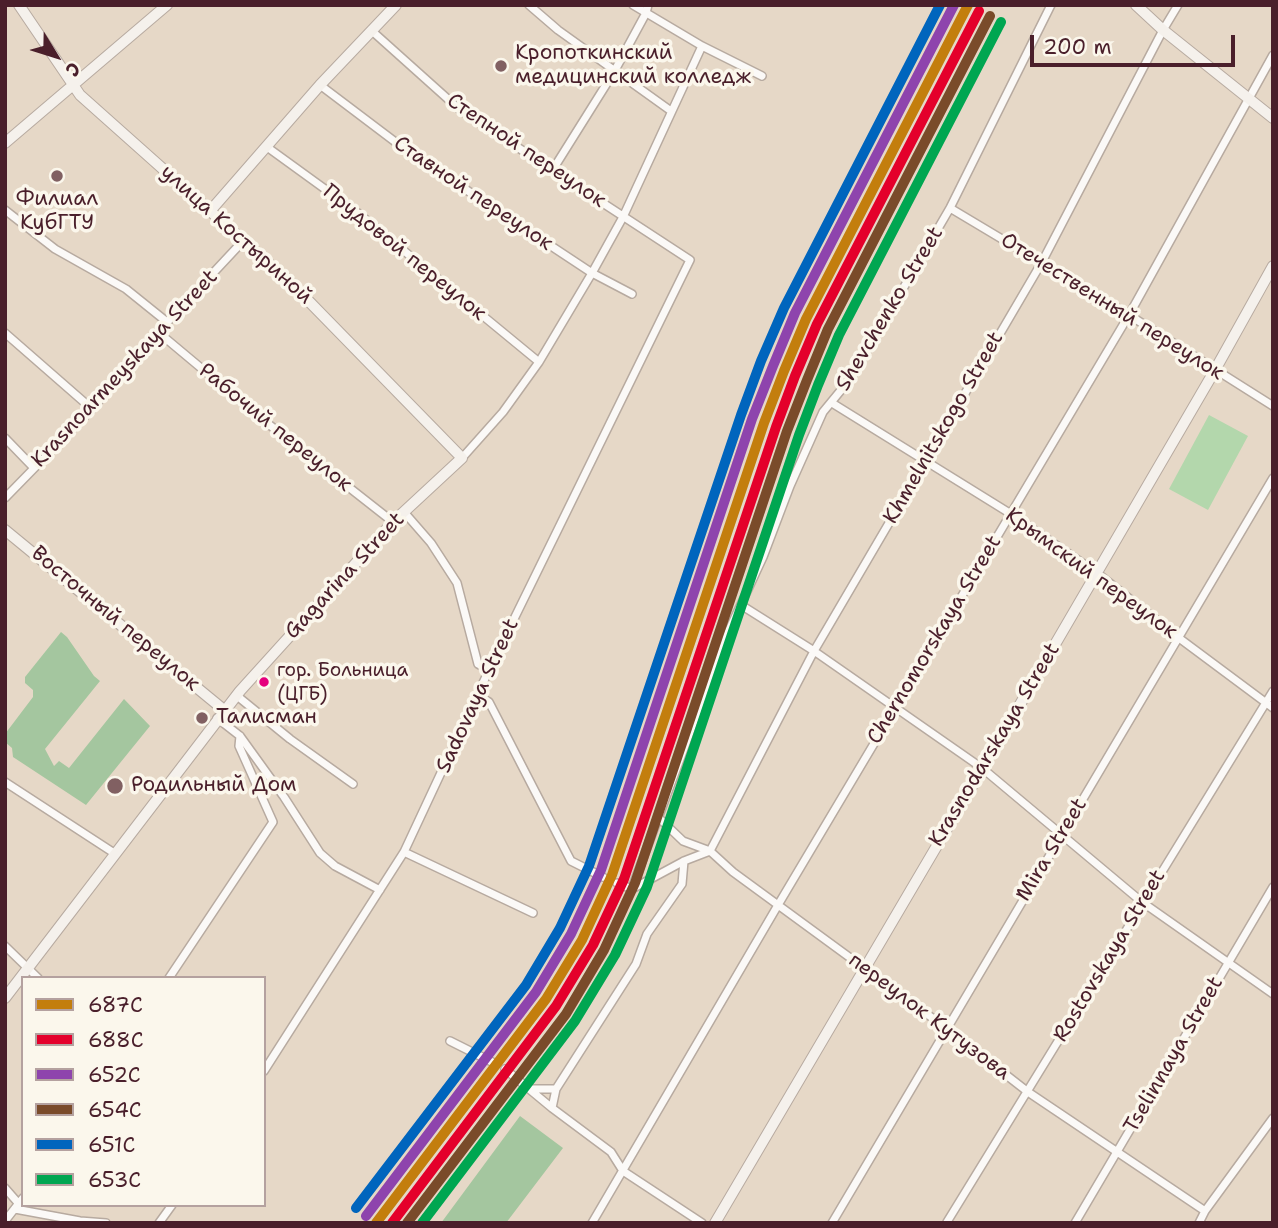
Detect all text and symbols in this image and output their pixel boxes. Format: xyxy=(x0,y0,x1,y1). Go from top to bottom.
north arrow xyxy=(21,21,91,91)
scale bar xyxy=(1033,21,1238,65)
text: 200 m xyxy=(1043,33,1112,61)
place label: Кропоткинский медицинский колледж xyxy=(515,41,751,91)
text: С xyxy=(60,57,86,82)
marker: Кропоткинский медицинский колледж xyxy=(493,58,509,74)
street label: Степной переулок xyxy=(442,88,610,214)
street label: Ставной переулок xyxy=(389,131,557,257)
street label: улица Костыриной xyxy=(155,160,317,310)
marker: Филиал КубГТУ xyxy=(49,168,65,184)
street label: Прудовой переулок xyxy=(317,179,491,327)
place label: Филиал КубГТУ xyxy=(16,187,98,237)
street label: Shevchenko Street xyxy=(831,222,949,396)
street label: Отечественный переулок xyxy=(996,228,1228,386)
street label: Krasnoarmeyskaya Street xyxy=(27,265,223,473)
street label: Khmelnitskogo Street xyxy=(879,327,1009,529)
street label: Рабочий переулок xyxy=(193,359,357,497)
street label: Крымский переулок xyxy=(1000,503,1182,645)
street label: Gagarina Street xyxy=(280,507,410,645)
street label: Chernomorskaya Street xyxy=(863,531,1007,749)
street label: Восточный переулок xyxy=(26,541,204,697)
street label: Sadovaya Street xyxy=(431,615,525,777)
street label: Krasnodarskaya Street xyxy=(924,639,1066,851)
place label: гор. Больница (ЦГБ) xyxy=(277,660,408,704)
marker: гор. Больница (ЦГБ) xyxy=(257,675,271,689)
place label: Талисман xyxy=(216,705,317,731)
marker: Талисман xyxy=(194,710,210,726)
place label: Родильный Дом xyxy=(131,773,296,799)
marker: Родильный Дом xyxy=(105,776,125,796)
street label: Mira Street xyxy=(1011,794,1093,906)
street label: Rostovskaya Street xyxy=(1049,865,1171,1047)
street label: переулок Кутузова xyxy=(843,948,1015,1086)
street label: Tselinnaya Street xyxy=(1119,972,1229,1138)
legend xyxy=(21,976,266,1207)
text: 687С xyxy=(88,991,143,1019)
text: 688С xyxy=(88,1026,144,1054)
text: 652С xyxy=(88,1061,141,1089)
text: 654С xyxy=(88,1096,142,1124)
text: 651С xyxy=(88,1131,135,1159)
text: 653С xyxy=(88,1166,141,1194)

